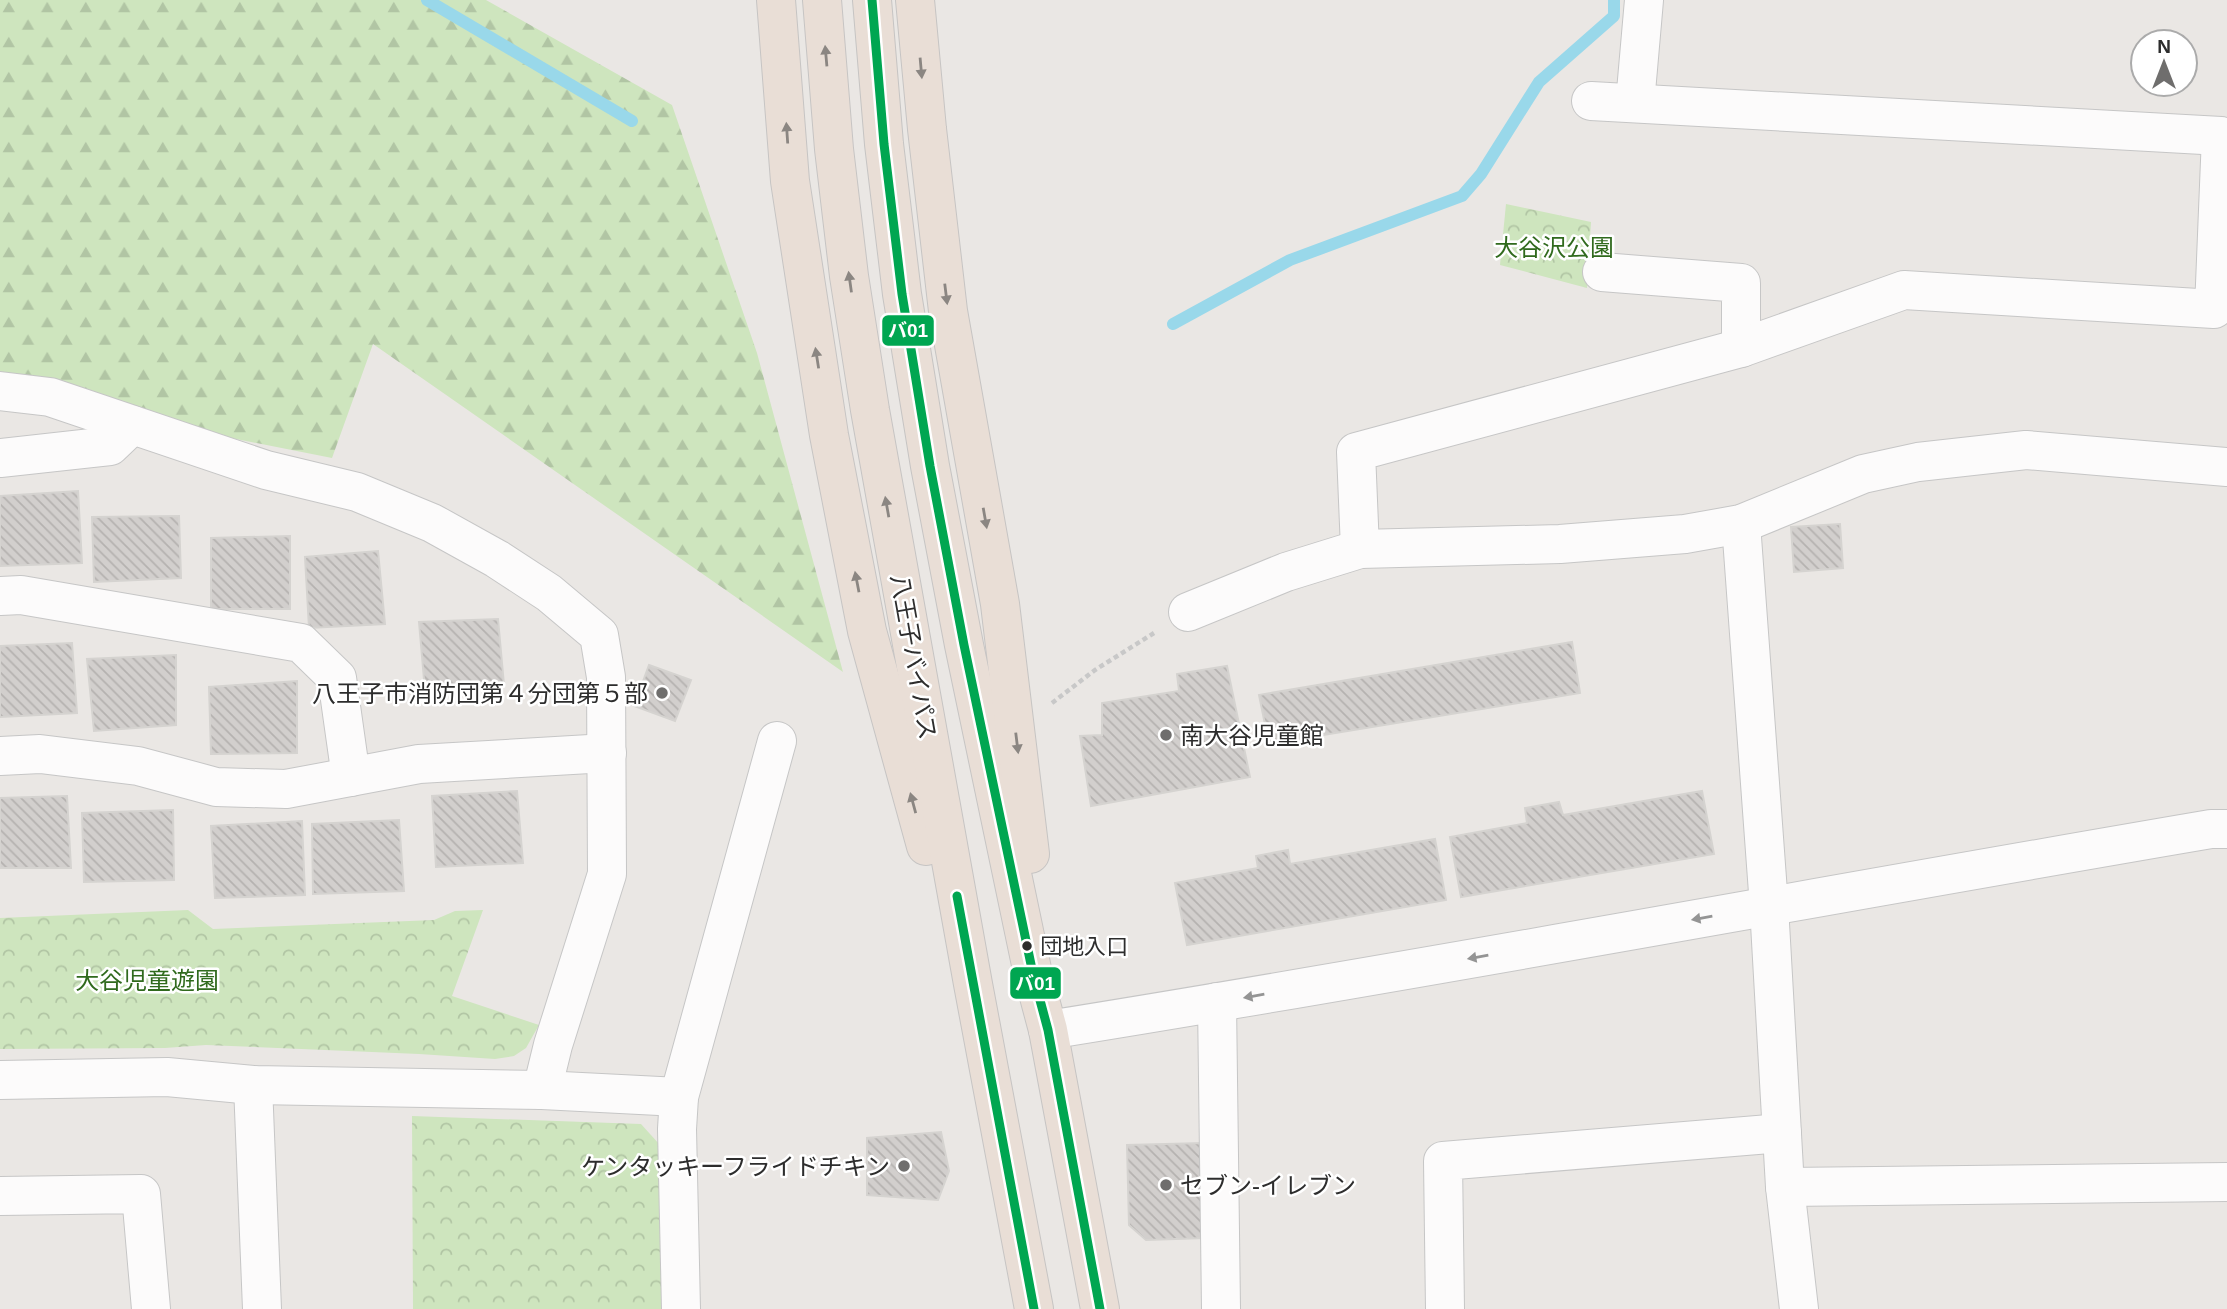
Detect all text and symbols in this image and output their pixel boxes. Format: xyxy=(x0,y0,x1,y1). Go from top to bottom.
north arrow xyxy=(2129,28,2199,98)
text: N xyxy=(2157,36,2171,57)
one-way arrow xyxy=(820,45,831,67)
one-way arrow xyxy=(916,57,927,79)
one-way arrow xyxy=(781,122,792,144)
park label: 大谷沢公園 xyxy=(1494,234,1614,261)
one-way arrow xyxy=(844,271,855,293)
one-way arrow xyxy=(940,283,951,305)
line badge: バ01 xyxy=(881,314,935,347)
text: バ01 xyxy=(888,320,928,341)
one-way arrow xyxy=(811,347,822,369)
one-way arrow xyxy=(881,496,892,518)
one-way arrow xyxy=(980,507,991,529)
one-way arrow xyxy=(852,571,863,593)
street label: 八王子バイパス xyxy=(886,572,942,742)
place label: 八王子市消防団第４分団第５部 xyxy=(312,680,648,707)
marker: 八王子市消防団第４分団第５部 xyxy=(654,685,670,701)
place label: 南大谷児童館 xyxy=(1180,722,1324,749)
marker: 南大谷児童館 xyxy=(1158,727,1174,743)
one-way arrow xyxy=(1012,732,1023,754)
one-way arrow xyxy=(908,792,918,813)
one-way arrow xyxy=(1691,913,1713,924)
place label: 団地入口 xyxy=(1040,934,1128,959)
marker: 団地入口 xyxy=(1020,939,1034,953)
one-way arrow xyxy=(1467,952,1489,963)
line badge: バ01 xyxy=(1009,966,1062,1000)
park label: 大谷児童遊園 xyxy=(75,967,219,994)
text: バ01 xyxy=(1015,973,1055,994)
one-way arrow xyxy=(1243,991,1265,1002)
place label: ケンタッキーフライドチキン xyxy=(581,1153,890,1180)
marker: ケンタッキーフライドチキン xyxy=(896,1158,912,1174)
place label: セブン-イレブン xyxy=(1180,1172,1356,1199)
marker: セブン-イレブン xyxy=(1158,1177,1174,1193)

